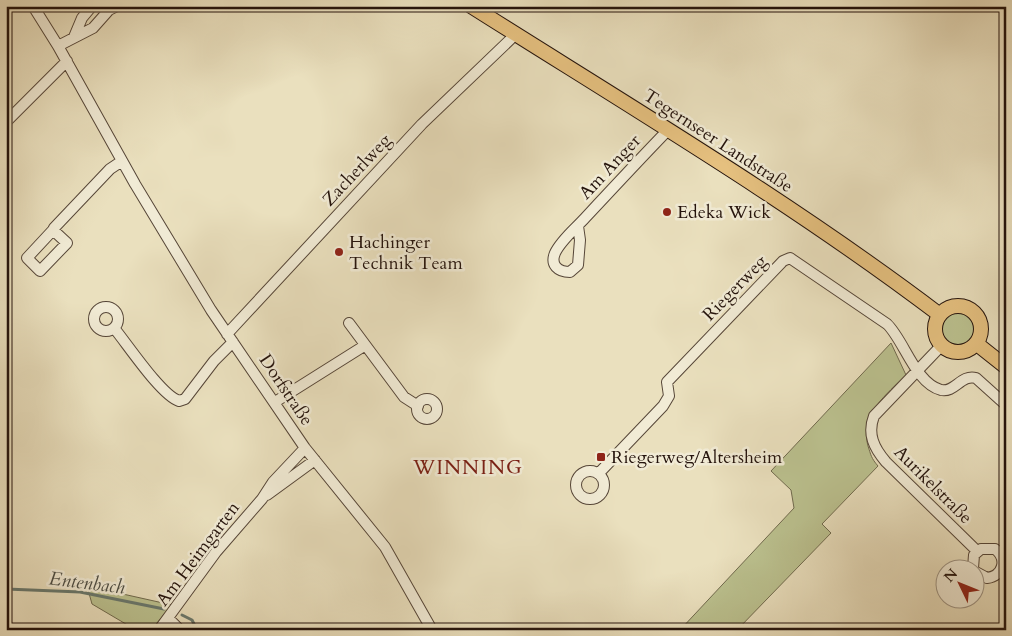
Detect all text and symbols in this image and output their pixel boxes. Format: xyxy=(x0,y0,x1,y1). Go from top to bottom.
street label: Tegernseer Landstraße xyxy=(638,83,798,199)
street label: Zacherlweg xyxy=(317,128,398,212)
street label: Am Anger xyxy=(573,129,647,205)
place label: Edeka Wick xyxy=(677,200,771,225)
marker: Edeka Wick xyxy=(661,206,673,218)
place label: Hachinger Technik Team xyxy=(349,230,463,276)
marker: Hachinger Technik Team xyxy=(333,246,345,258)
street label: Riegerweg xyxy=(697,249,774,327)
street label: Dorfstraße xyxy=(253,349,319,431)
street label: Aurikelstraße xyxy=(888,440,978,530)
place label: Riegerweg/Altersheim xyxy=(611,445,783,470)
marker: Riegerweg/Altersheim xyxy=(595,451,607,463)
district label: WINNING xyxy=(412,454,523,481)
street label: Am Heimgarten xyxy=(150,496,246,611)
north arrow xyxy=(934,558,984,608)
water label: Entenbach xyxy=(48,565,126,601)
text: N xyxy=(940,565,962,586)

